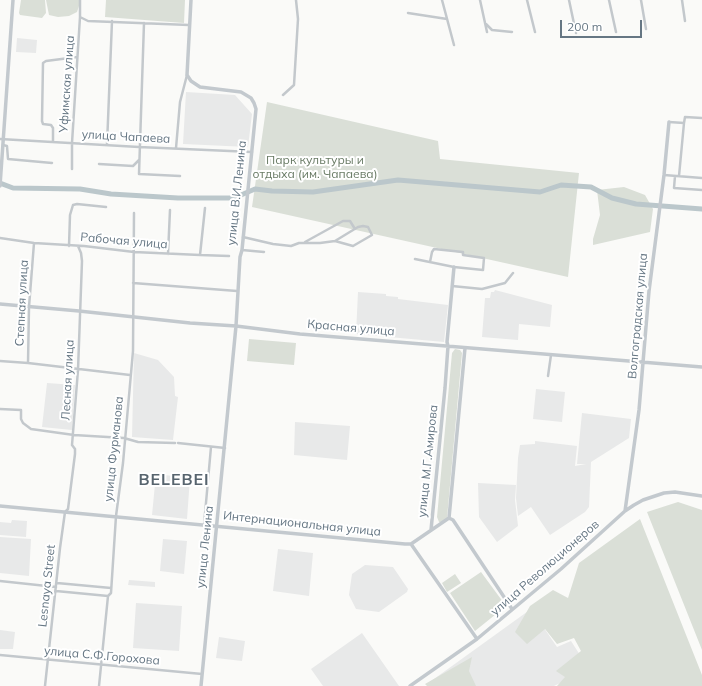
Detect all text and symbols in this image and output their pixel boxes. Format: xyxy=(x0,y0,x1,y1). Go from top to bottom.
scale bar xyxy=(562,12,644,38)
text: 200 m xyxy=(567,19,602,34)
street label: Уфимская улица xyxy=(56,35,78,133)
street label: улица Чапаева xyxy=(81,127,171,147)
street label: улица В.И.Ленина xyxy=(224,140,250,246)
park label: Парк культуры и отдыха (им. Чапаева) xyxy=(252,153,378,181)
street label: Рабочая улица xyxy=(80,230,168,252)
street label: Волгоградская улица xyxy=(625,253,651,379)
street label: Степная улица xyxy=(13,259,31,347)
street label: Красная улица xyxy=(307,317,395,339)
street label: Лесная улица xyxy=(59,339,77,421)
street label: улица Фурманова xyxy=(101,396,127,502)
street label: улица М.Г.Амирова xyxy=(415,404,441,518)
district label: BELEBEI xyxy=(138,470,210,490)
street label: улица Ленина xyxy=(194,505,216,589)
street label: Интернациональная улица xyxy=(222,509,382,539)
street label: улица Революционеров xyxy=(488,517,602,619)
street label: Lesnaya Street xyxy=(36,544,58,628)
street label: улица С.Ф.Горохова xyxy=(44,644,160,668)

